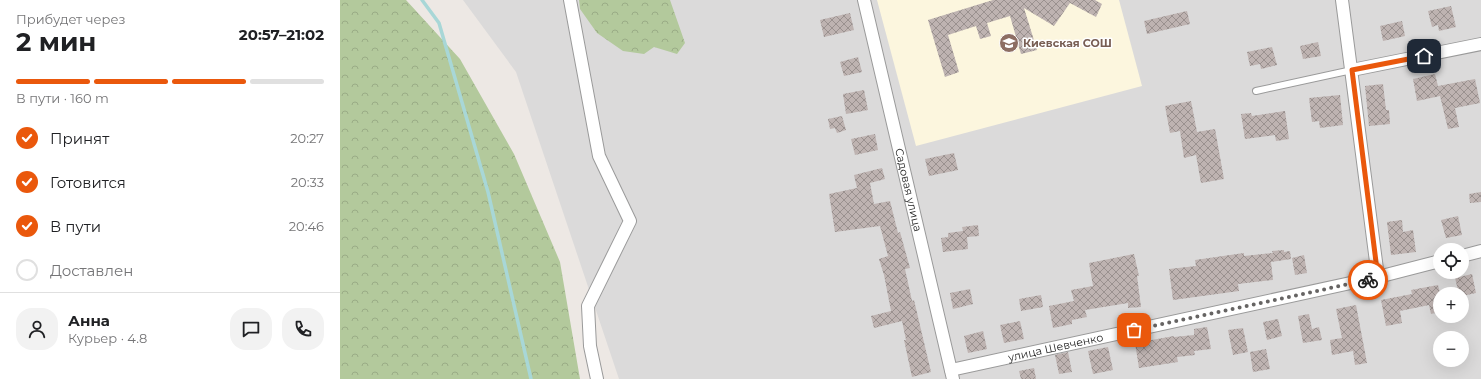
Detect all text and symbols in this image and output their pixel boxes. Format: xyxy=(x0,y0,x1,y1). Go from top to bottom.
text: Прибудет через xyxy=(16,11,125,27)
text: 20:57–21:02 xyxy=(239,25,324,44)
text: 2 мин xyxy=(16,26,96,58)
school or university icon: Киевская СОШ xyxy=(998,32,1020,54)
place label: Киевская СОШ xyxy=(1023,36,1112,50)
pin xyxy=(1407,39,1441,73)
icon: home xyxy=(1413,45,1435,67)
text: В пути · 160 m xyxy=(16,90,109,106)
icon: check xyxy=(16,127,38,149)
text: Принят xyxy=(50,129,109,148)
text: 20:27 xyxy=(290,130,324,146)
street label: Садовая улица xyxy=(892,147,925,233)
icon: check xyxy=(16,171,38,193)
text: Готовится xyxy=(50,173,126,192)
text: 20:33 xyxy=(291,174,324,190)
icon: check xyxy=(16,215,38,237)
text: В пути xyxy=(50,217,101,236)
text: 20:46 xyxy=(289,218,324,234)
map controls xyxy=(1433,243,1469,367)
button: locate xyxy=(1433,243,1469,279)
courier xyxy=(1348,260,1388,300)
text: Доставлен xyxy=(50,261,133,280)
icon: bike xyxy=(1357,269,1379,291)
button: + xyxy=(1433,287,1469,323)
button: person xyxy=(16,308,58,350)
button: chat xyxy=(230,308,272,350)
button: phone xyxy=(282,308,324,350)
text: Анна xyxy=(68,311,110,330)
pin xyxy=(1117,313,1151,347)
icon: bag xyxy=(1123,319,1145,341)
text: Курьер · 4.8 xyxy=(68,330,147,346)
street label: улица Шевченко xyxy=(1006,330,1104,365)
button: − xyxy=(1433,331,1469,367)

